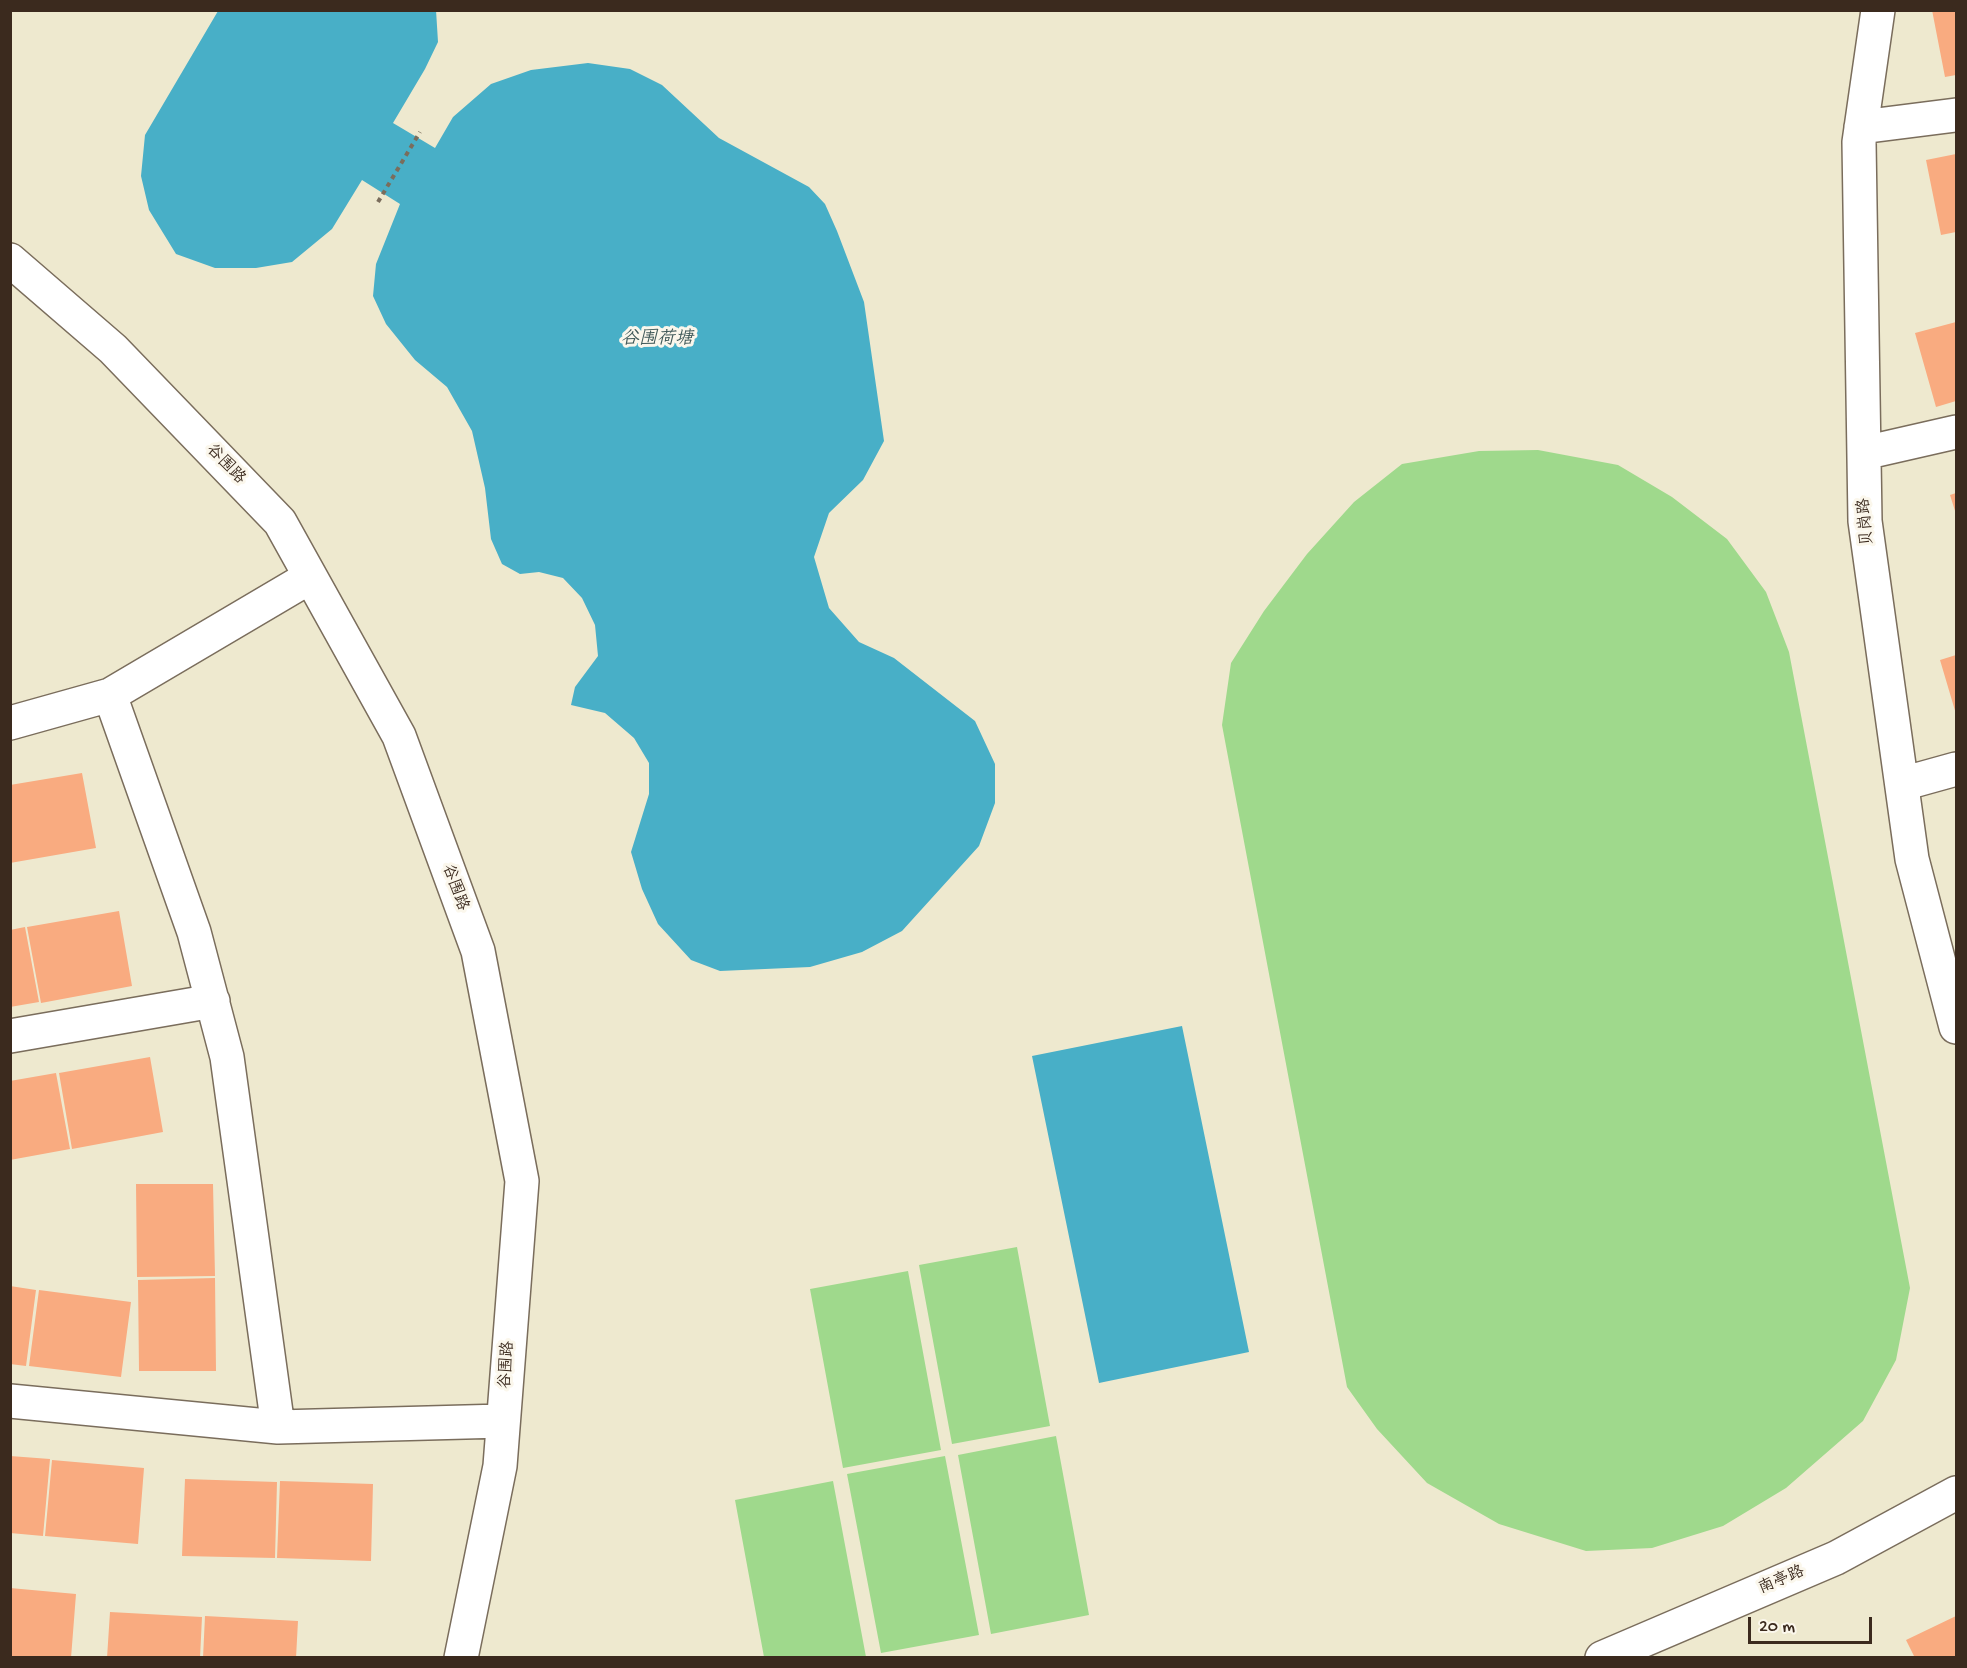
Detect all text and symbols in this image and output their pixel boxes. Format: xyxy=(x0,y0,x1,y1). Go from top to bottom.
water label: 谷围荷塘 xyxy=(621,329,693,351)
street label: 谷围路 xyxy=(201,441,249,489)
street label: 贝岗路 xyxy=(1855,497,1879,547)
street label: 谷围路 xyxy=(437,862,471,914)
street label: 谷围路 xyxy=(497,1340,519,1390)
street label: 南亭路 xyxy=(1756,1563,1808,1599)
scale bar xyxy=(1751,1605,1876,1643)
text: 20 m xyxy=(1759,1617,1795,1638)

